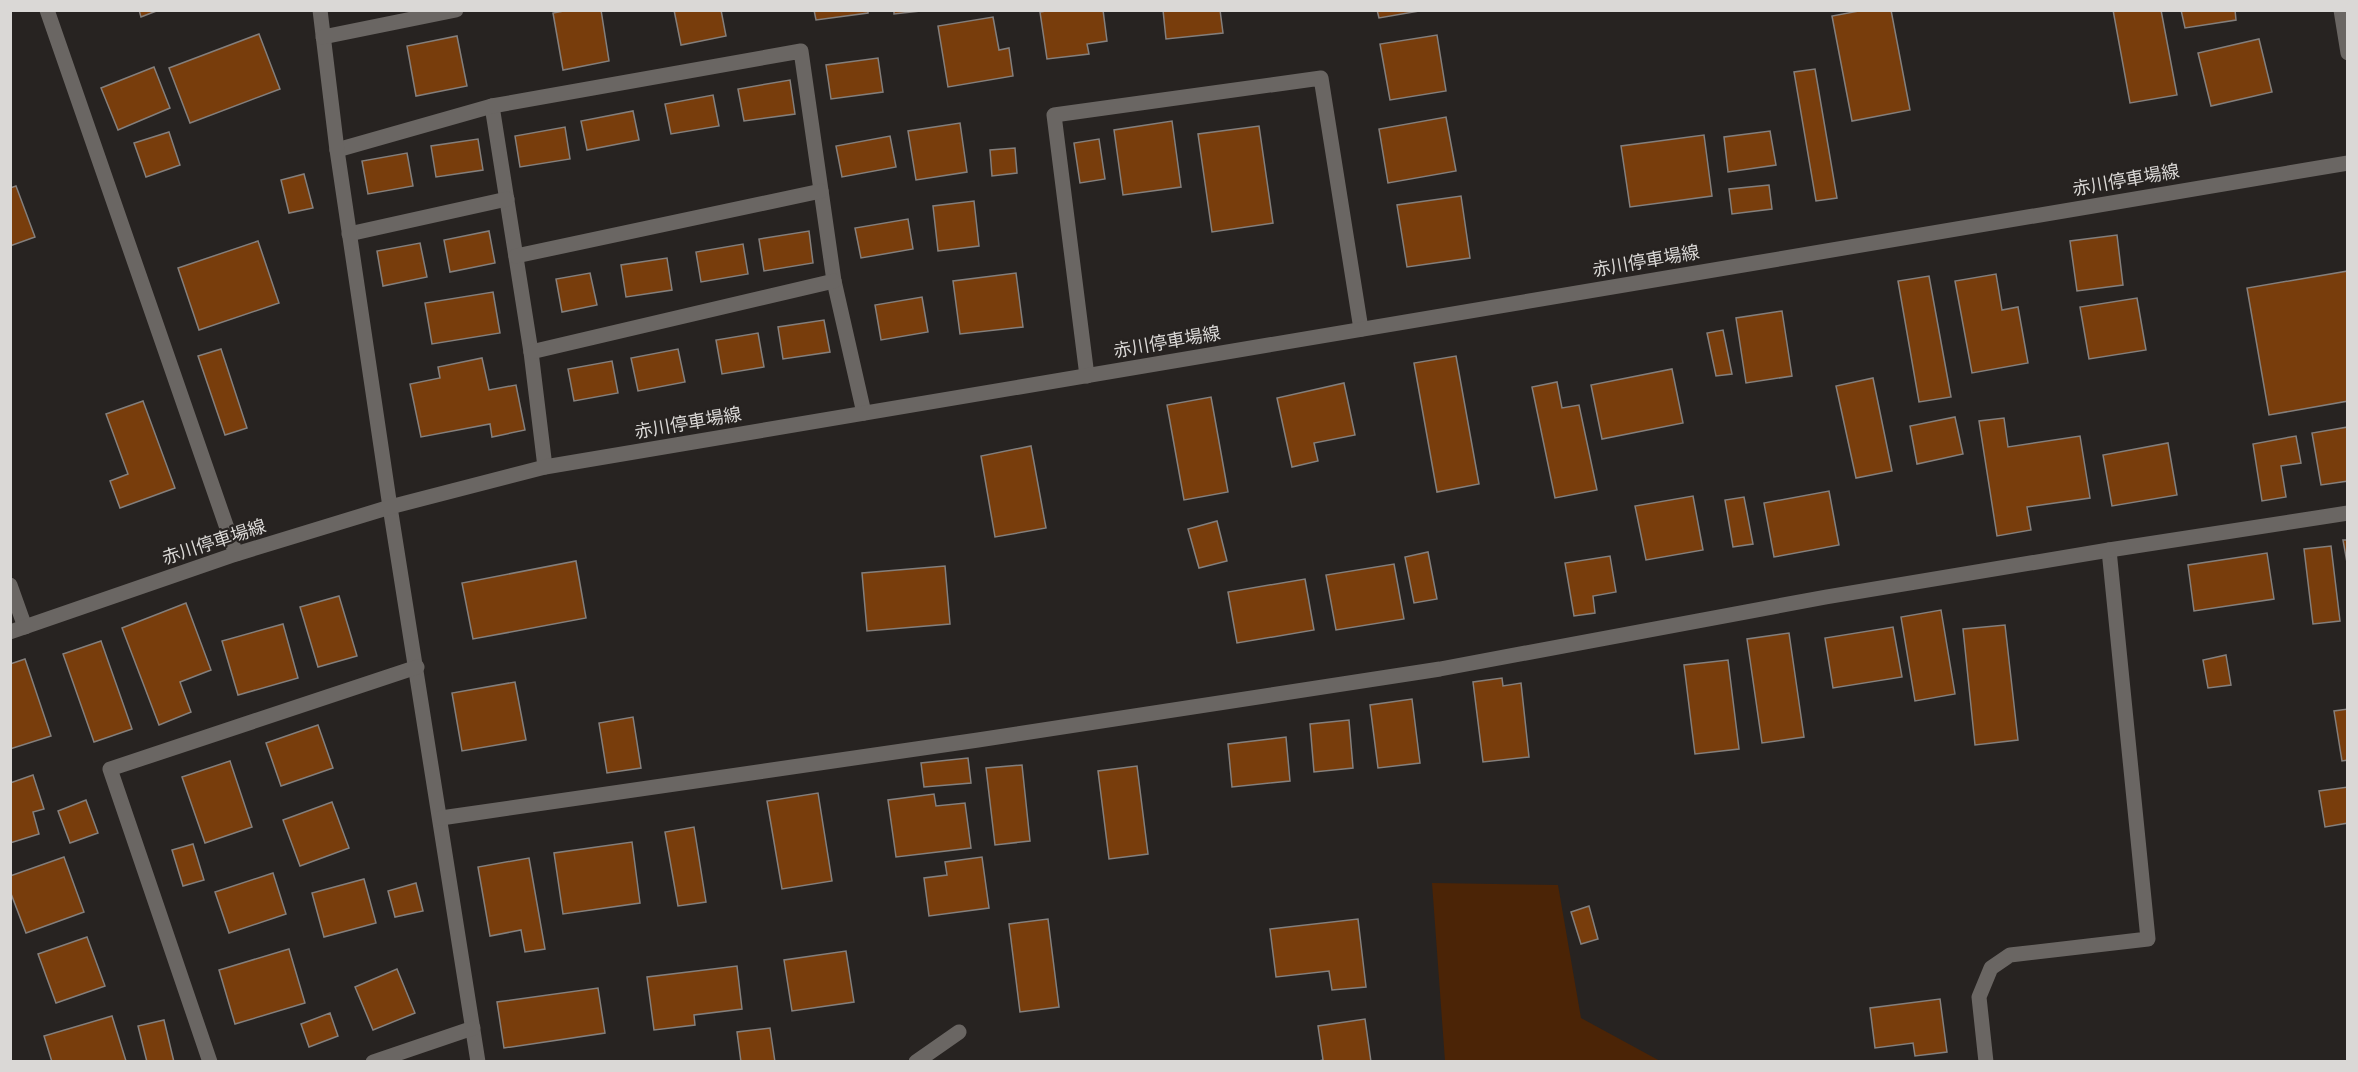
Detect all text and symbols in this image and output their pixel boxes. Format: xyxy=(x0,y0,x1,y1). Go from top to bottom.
street label: 赤川停車場線 xyxy=(2071,159,2181,199)
street label: 赤川停車場線 xyxy=(1591,240,1701,280)
street label: 赤川停車場線 xyxy=(1112,321,1222,361)
street label: 赤川停車場線 xyxy=(633,402,743,442)
street label: 赤川停車場線 xyxy=(159,514,268,568)

